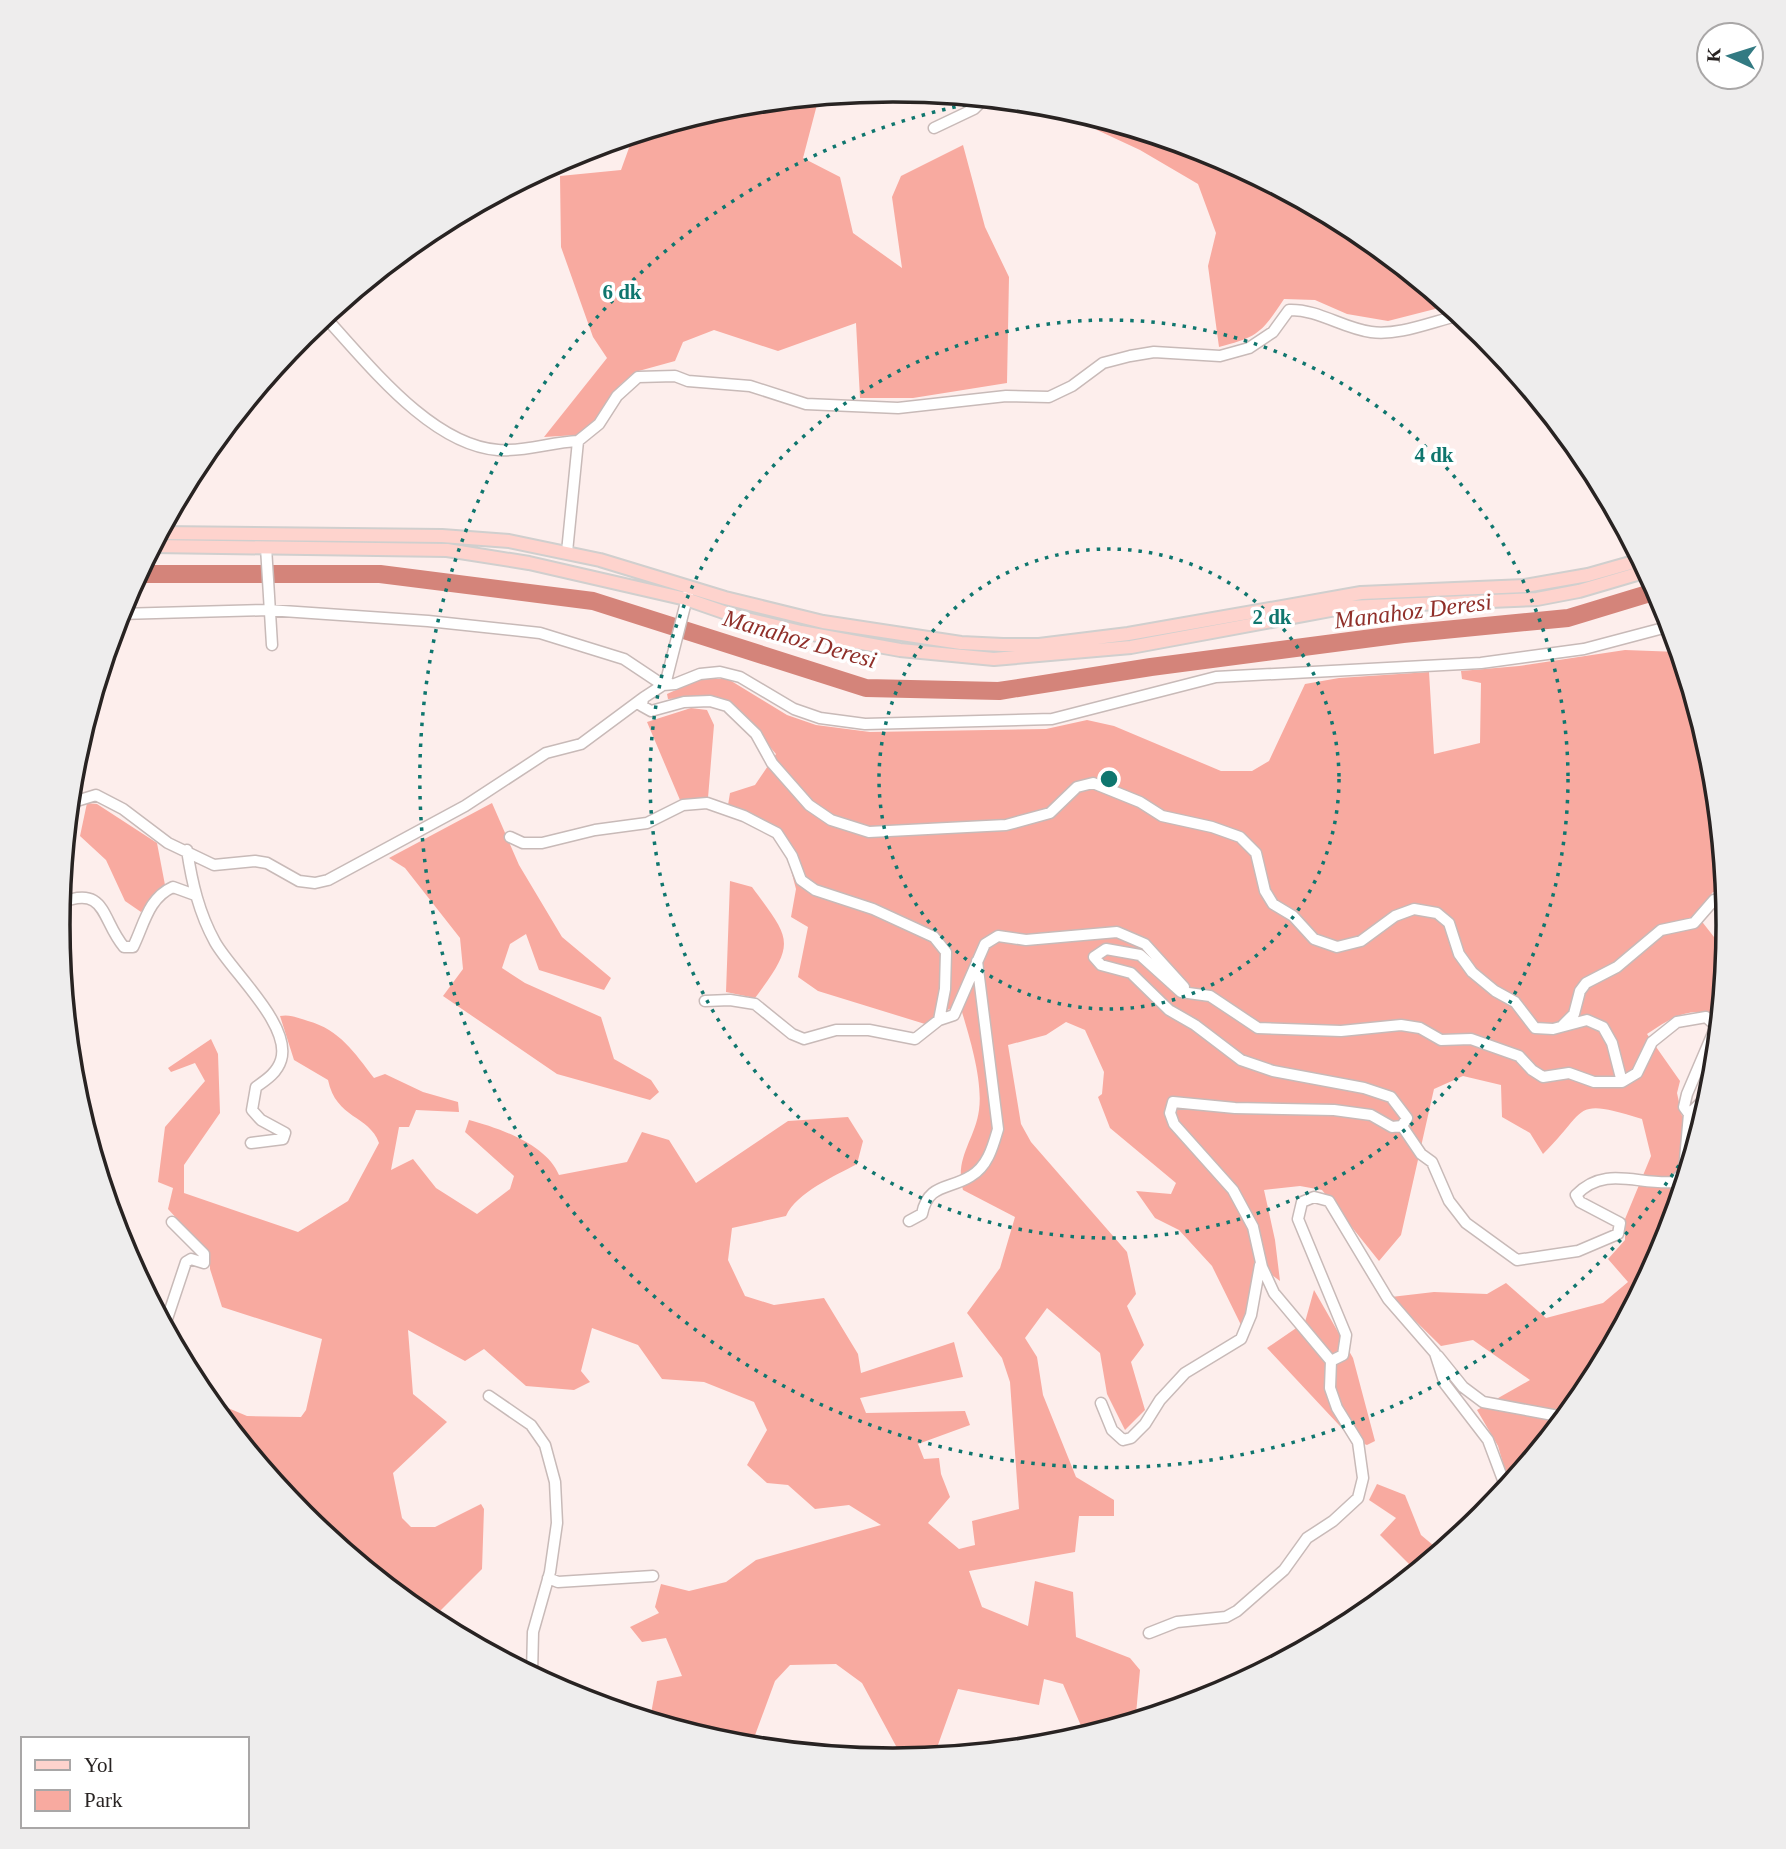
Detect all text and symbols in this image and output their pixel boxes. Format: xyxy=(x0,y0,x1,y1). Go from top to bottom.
north arrow xyxy=(1695,21,1765,91)
text: K xyxy=(1703,47,1725,63)
text: 6 dk xyxy=(602,280,642,304)
text: 4 dk xyxy=(1414,443,1454,467)
water label: Manahoz Deresi xyxy=(1332,588,1493,634)
water label: Manahoz Deresi xyxy=(719,604,880,673)
text: 2 dk xyxy=(1252,605,1292,629)
centre of rings xyxy=(1097,767,1121,791)
legend xyxy=(21,1737,248,1828)
text: Yol xyxy=(84,1753,114,1777)
text: Park xyxy=(84,1788,123,1812)

